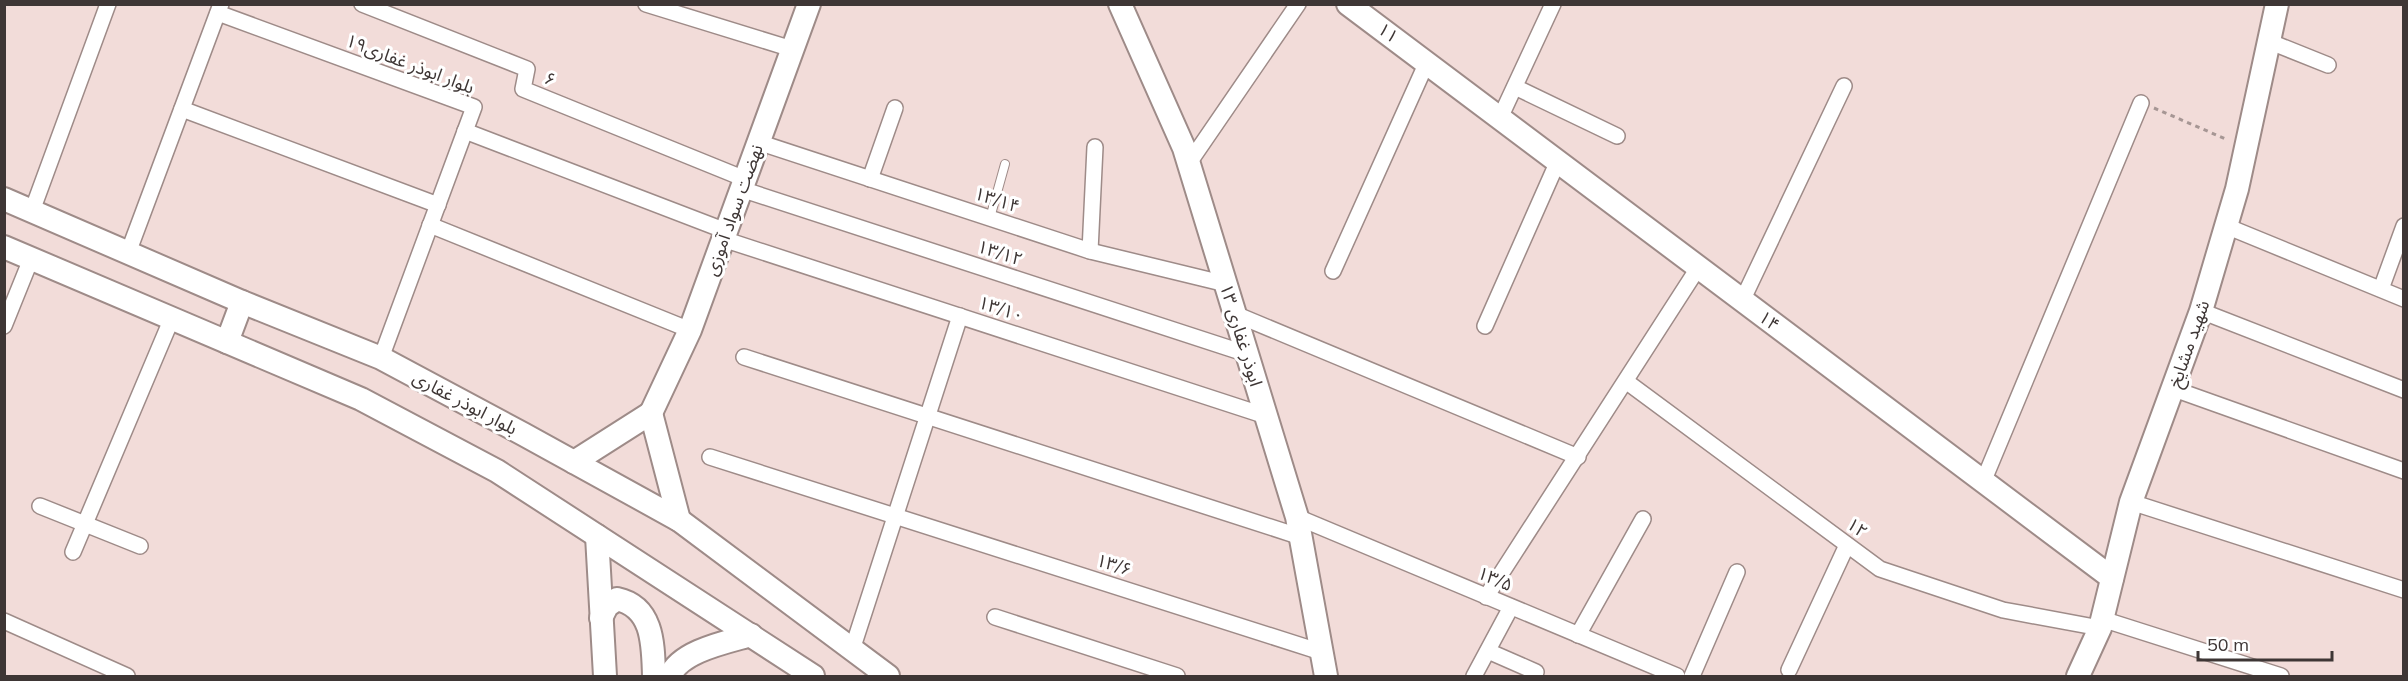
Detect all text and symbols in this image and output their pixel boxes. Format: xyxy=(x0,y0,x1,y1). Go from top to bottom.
street label: ۱۱ xyxy=(1373,17,1403,48)
street label: بلوار ابوذر غفاری۱۹ xyxy=(343,28,478,99)
street label: ۶ xyxy=(541,66,559,91)
street label: نهضت سواد آموزی xyxy=(699,141,768,279)
street label: ۱۳/۱۴ xyxy=(972,181,1023,218)
street label: ۱۳/۱۲ xyxy=(975,234,1026,271)
street label: ۱۳ ابوذر غفاری xyxy=(1215,281,1268,389)
street label: ۱۳/۱۰ xyxy=(976,290,1027,327)
street label: شهید مشایخ xyxy=(2163,297,2216,391)
street label: ۱۴ xyxy=(1754,305,1784,336)
street label: بلوار ابوذر غفاری xyxy=(409,365,522,440)
street label: ۱۲ xyxy=(1842,512,1872,543)
street label: ۱۳/۶ xyxy=(1093,548,1135,581)
street label: ۱۳/۵ xyxy=(1474,561,1516,596)
scale bar xyxy=(2198,624,2332,662)
text: 50 m xyxy=(2207,633,2249,656)

